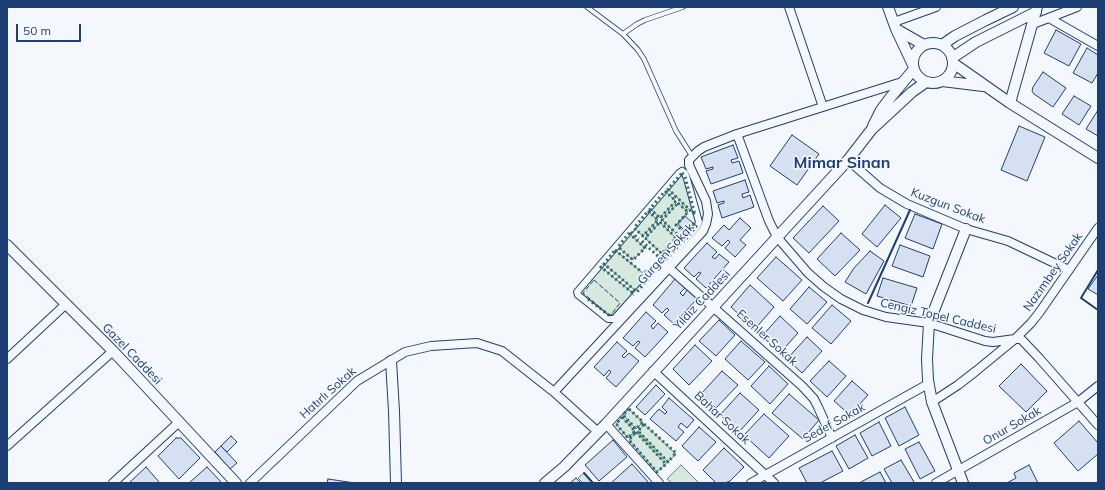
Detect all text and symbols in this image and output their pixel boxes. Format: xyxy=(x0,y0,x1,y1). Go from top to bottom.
scale bar xyxy=(18,16,83,42)
text: 50 m xyxy=(23,23,51,38)
district label: Mimar Sinan xyxy=(794,153,890,173)
street label: Kuzgun Sokak xyxy=(909,185,987,227)
street label: Gürgen Sokak xyxy=(635,220,697,288)
street label: Nazımbey Sokak xyxy=(1020,230,1086,314)
street label: Yıldız Caddesi xyxy=(671,267,733,333)
street label: Cengiz Topel Caddesi xyxy=(879,296,997,336)
street label: Esenler Sokak xyxy=(734,307,800,369)
street label: Gazel Caddesi xyxy=(99,320,165,388)
street label: Hatırlı Sokak xyxy=(297,364,359,422)
street label: Bahar Sokak xyxy=(691,389,753,447)
street label: Sedef Sokak xyxy=(800,400,868,446)
street label: Onur Sokak xyxy=(980,404,1044,448)

